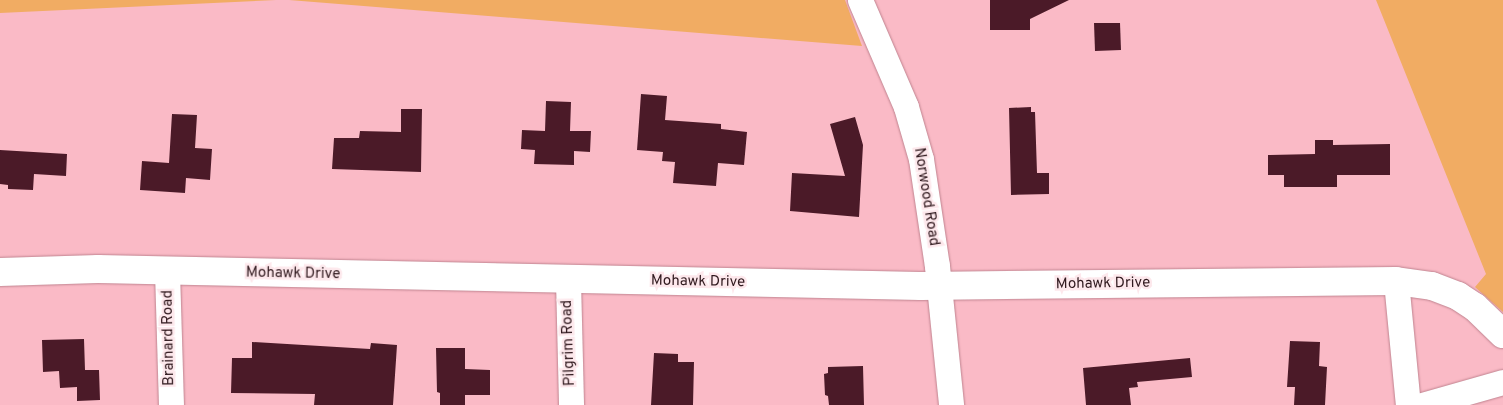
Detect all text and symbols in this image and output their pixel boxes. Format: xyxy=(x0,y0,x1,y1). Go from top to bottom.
street label: Norwood Road xyxy=(909,147,943,247)
street label: Mohawk Drive xyxy=(246,264,340,284)
street label: Mohawk Drive xyxy=(651,272,745,292)
street label: Mohawk Drive xyxy=(1056,274,1150,294)
street label: Brainard Road xyxy=(159,290,179,386)
street label: Pilgrim Road xyxy=(559,300,579,386)

